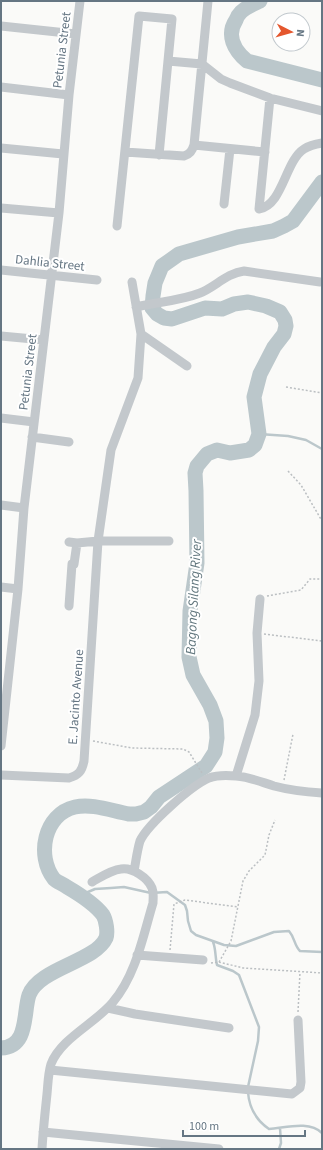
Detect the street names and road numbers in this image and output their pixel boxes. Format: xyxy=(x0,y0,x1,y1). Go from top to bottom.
street label: Petunia Street xyxy=(48,10,76,89)
street label: Dahlia Street xyxy=(14,250,86,276)
street label: Petunia Street xyxy=(14,332,42,411)
street label: E. Jacinto Avenue xyxy=(64,649,88,745)

